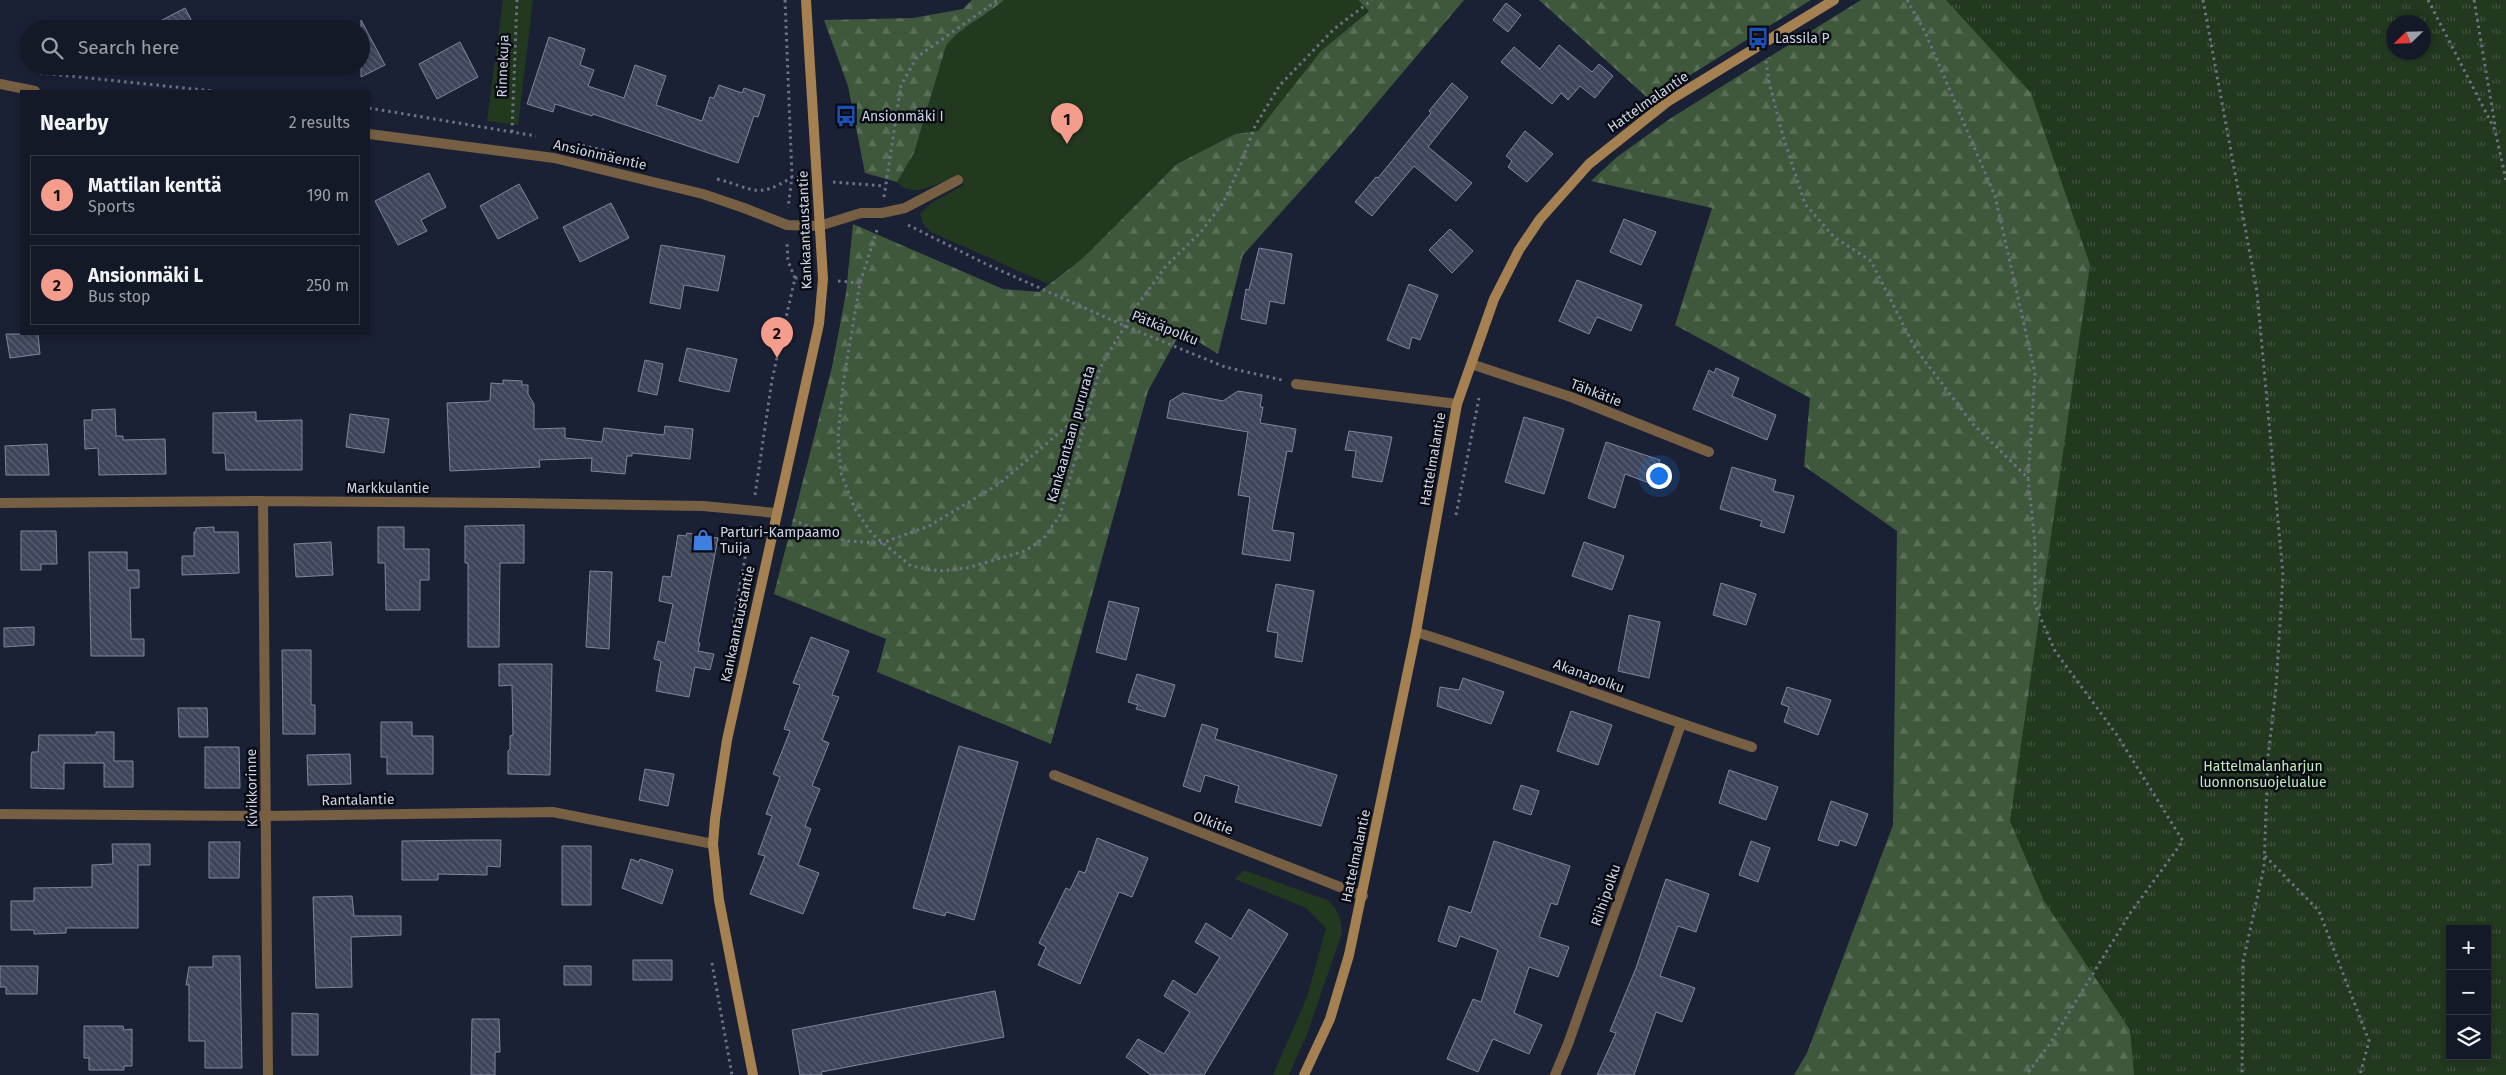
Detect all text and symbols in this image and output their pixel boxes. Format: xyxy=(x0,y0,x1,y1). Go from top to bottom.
north arrow xyxy=(2386,15,2431,60)
search box xyxy=(20,20,370,75)
bus stop icon: Lassila P xyxy=(1745,25,1771,51)
place label: Lassila P xyxy=(1775,30,1830,47)
icon: search xyxy=(38,34,66,62)
street label: Rinnekuja xyxy=(493,34,513,98)
text: Search here xyxy=(78,36,179,59)
street label: Hattelmalantie xyxy=(1604,68,1692,136)
bus stop icon: Ansionmäki I xyxy=(833,103,859,129)
pin: 1 xyxy=(1051,103,1083,144)
place label: Ansionmäki I xyxy=(862,108,944,125)
text: Nearby xyxy=(40,110,108,136)
text: 2 results xyxy=(289,113,350,132)
street label: Ansionmäentie xyxy=(552,136,648,174)
street label: Kankaantaustantie xyxy=(794,170,816,290)
text: Mattilan kenttä xyxy=(88,174,221,197)
text: 1 xyxy=(53,186,61,205)
text: 190 m xyxy=(307,186,349,205)
text: Sports xyxy=(88,197,135,216)
text: Ansionmäki L xyxy=(88,264,203,287)
text: 2 xyxy=(53,276,61,295)
text: 250 m xyxy=(306,276,349,295)
text: Bus stop xyxy=(88,287,151,306)
street label: Pätkäpolku xyxy=(1129,307,1201,349)
pin: 2 xyxy=(761,317,793,358)
street label: Kankaantaan pururata xyxy=(1043,364,1099,504)
street label: Tähkätie xyxy=(1568,375,1624,411)
street label: Hattelmalantie xyxy=(1416,411,1450,507)
your location xyxy=(1646,463,1672,489)
street label: Markkulantie xyxy=(347,480,429,497)
place label: Parturi-Kampaamo Tuija xyxy=(720,524,840,557)
shop icon: Parturi-Kampaamo Tuija xyxy=(690,527,716,553)
street label: Kankaantaustantie xyxy=(717,564,759,684)
street label: Akanapolku xyxy=(1551,655,1627,697)
street label: Kivikkorinne xyxy=(243,748,261,828)
park label: Hattelmalanharjun luonnonsuojelualue xyxy=(2199,758,2327,791)
street label: Rantalantie xyxy=(321,791,395,809)
street label: Olkitie xyxy=(1191,808,1235,838)
street label: Hattelmalantie xyxy=(1338,808,1374,904)
street label: Riihipolku xyxy=(1587,862,1625,928)
map controls xyxy=(2446,925,2491,1060)
button: + xyxy=(2446,925,2491,970)
button: − xyxy=(2446,970,2491,1015)
button: layers xyxy=(2446,1015,2491,1060)

